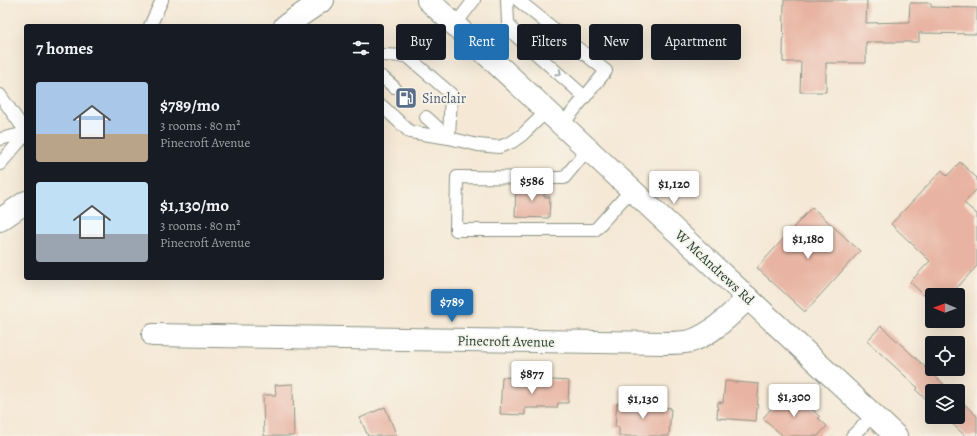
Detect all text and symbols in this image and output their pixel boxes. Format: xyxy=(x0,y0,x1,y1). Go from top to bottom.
chip: Buy xyxy=(396,24,446,60)
chip: Rent xyxy=(454,24,509,60)
chip: Filters xyxy=(517,24,581,60)
chip: New xyxy=(589,24,643,60)
chip: Apartment xyxy=(651,24,741,60)
text: 7 homes xyxy=(36,37,93,60)
icon: filters xyxy=(350,37,372,59)
one-way arrow xyxy=(554,69,562,76)
fuel station icon: Sinclair xyxy=(393,85,419,111)
place label: Sinclair xyxy=(422,89,467,108)
text: $789/mo xyxy=(160,94,220,117)
icon: home xyxy=(68,98,116,146)
text: 3 rooms · 80 m² xyxy=(160,117,240,134)
text: Pinecroft Avenue xyxy=(160,134,250,151)
pin: $586 xyxy=(508,168,556,202)
pin: $1,120 xyxy=(641,171,707,205)
text: $586 xyxy=(520,172,544,189)
text: $1,120 xyxy=(658,175,690,192)
text: $1,130/mo xyxy=(160,194,229,217)
icon: home xyxy=(68,198,116,246)
text: 3 rooms · 80 m² xyxy=(160,217,240,234)
street label: W McAndrews Rd xyxy=(670,225,759,309)
pin: $1,180 xyxy=(775,226,841,260)
text: $1,180 xyxy=(792,230,824,247)
text: Pinecroft Avenue xyxy=(160,234,250,251)
north arrow xyxy=(925,288,965,328)
map controls xyxy=(925,288,965,424)
pin: $789 xyxy=(428,289,476,323)
text: $789 xyxy=(440,293,464,310)
street label: Pinecroft Avenue xyxy=(457,331,555,352)
button: locate xyxy=(925,336,965,376)
pin: $877 xyxy=(508,361,556,395)
text: $877 xyxy=(520,365,544,382)
pin: $1,300 xyxy=(761,384,827,418)
button: layers xyxy=(925,384,965,424)
pin: $1,130 xyxy=(610,386,676,420)
text: $1,300 xyxy=(778,388,810,405)
text: $1,130 xyxy=(628,390,659,407)

